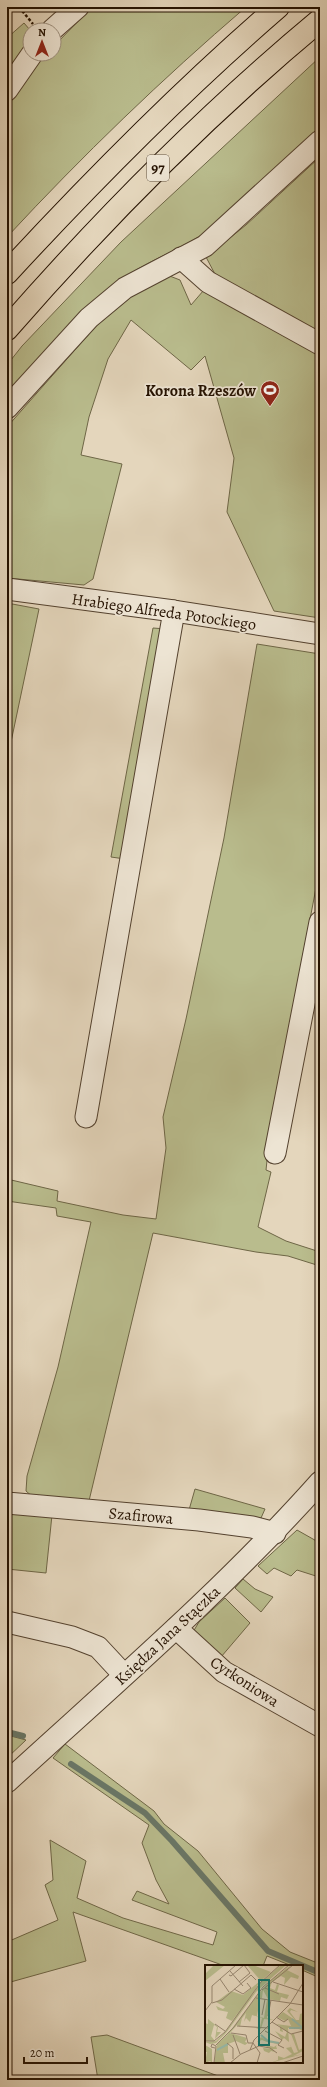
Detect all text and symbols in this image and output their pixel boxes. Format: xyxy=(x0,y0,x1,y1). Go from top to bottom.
north arrow xyxy=(22,22,62,62)
text: N xyxy=(38,25,46,40)
road number: 97 xyxy=(147,155,169,181)
sports icon: Korona Rzeszów xyxy=(259,379,281,407)
place label: Korona Rzeszów xyxy=(145,380,256,402)
street label: Hrabiego Alfreda Potockiego xyxy=(70,588,258,636)
street label: Szafirowa xyxy=(108,1502,175,1530)
street label: Księdza Jana Stączka xyxy=(110,1581,226,1690)
street label: Cyrkoniowa xyxy=(206,1651,284,1713)
inset map xyxy=(205,1965,303,2063)
scale bar xyxy=(24,2039,87,2065)
text: 20 m xyxy=(30,2045,54,2061)

